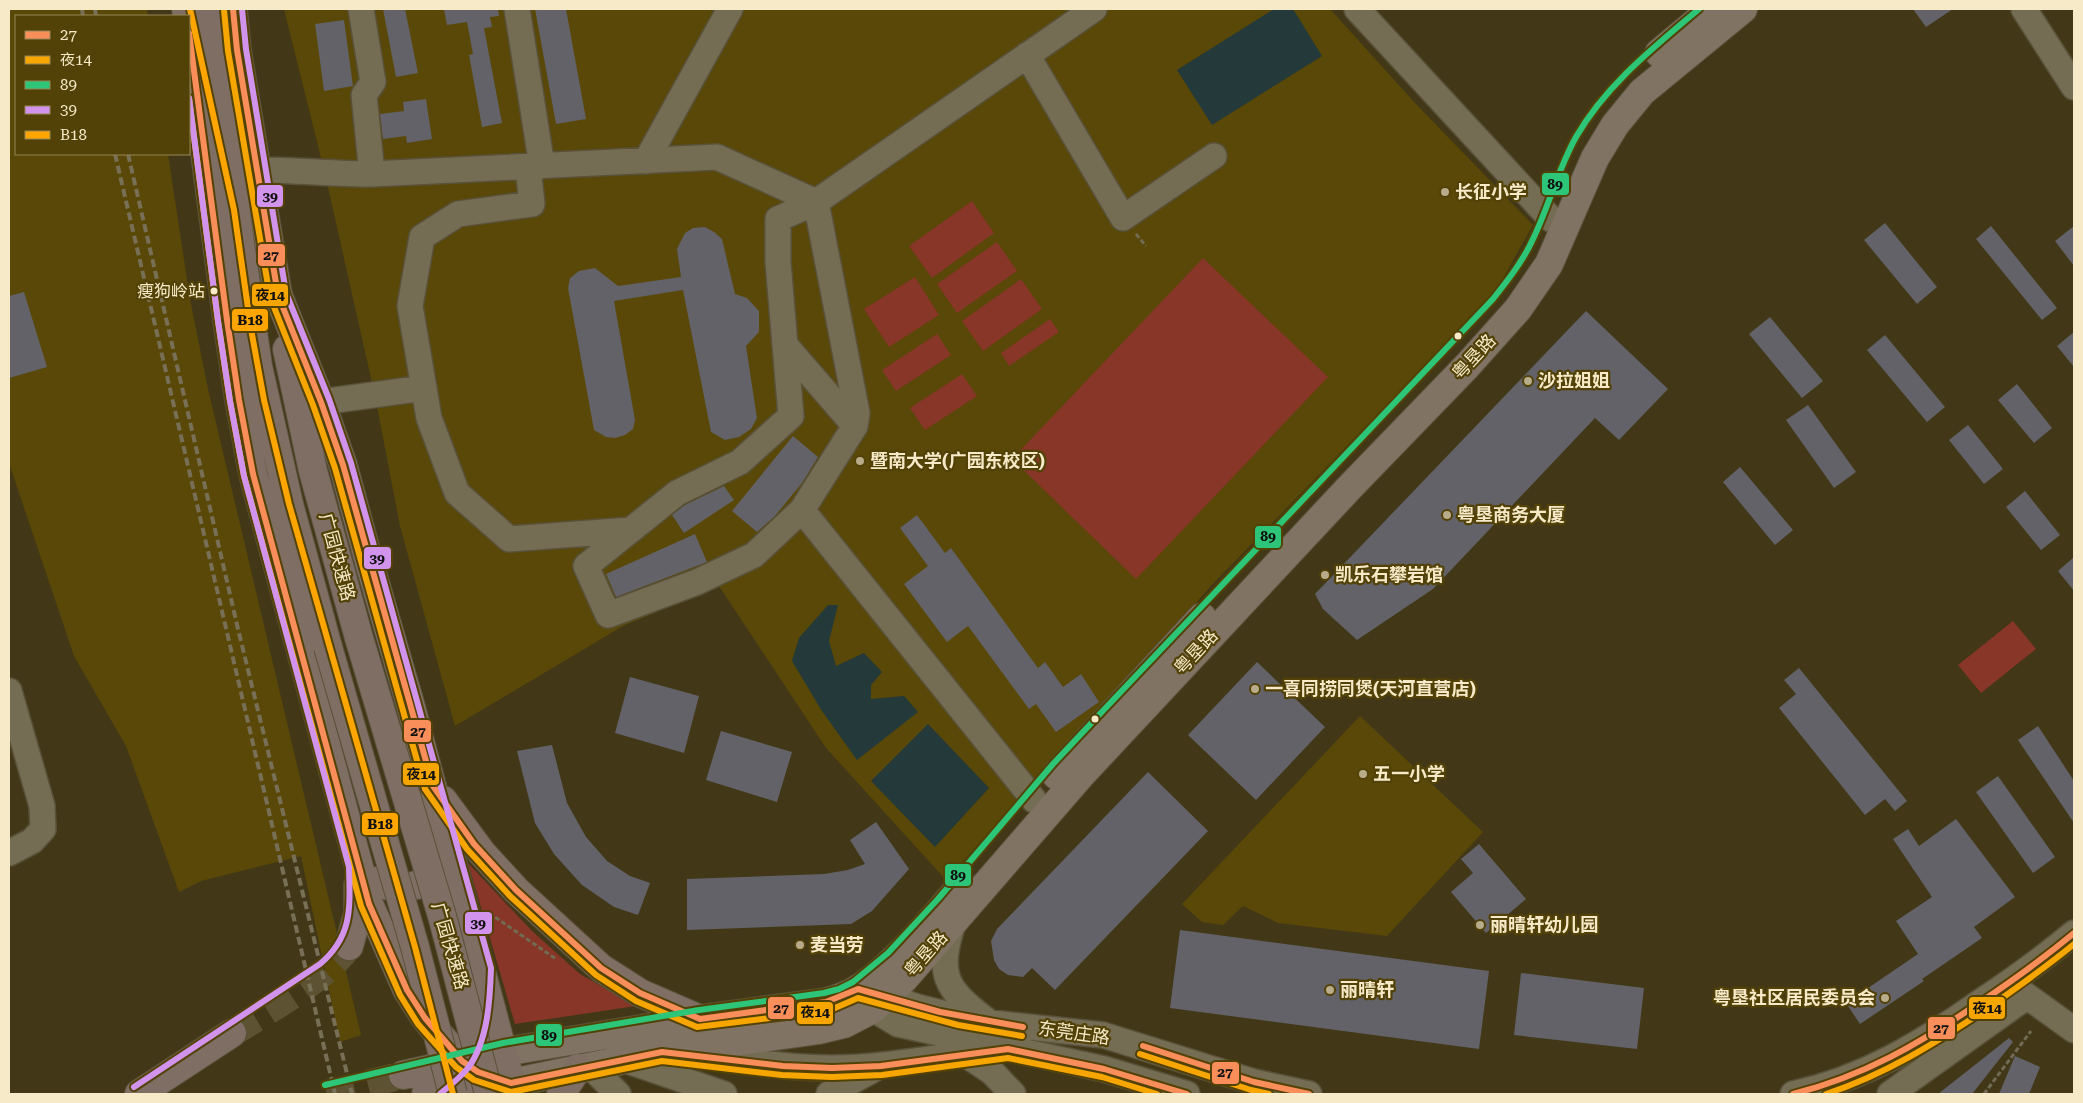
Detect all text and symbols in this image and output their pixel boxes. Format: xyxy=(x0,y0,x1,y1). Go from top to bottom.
legend xyxy=(15,15,190,155)
text: 27 xyxy=(60,26,77,44)
text: 夜14 xyxy=(60,51,92,69)
text: 89 xyxy=(60,76,77,94)
text: 39 xyxy=(60,101,77,119)
text: B18 xyxy=(60,126,87,144)
line badge: 89 xyxy=(1541,172,1570,196)
text: 89 xyxy=(1547,176,1563,192)
place label: 长征小学 xyxy=(1455,181,1527,202)
line badge: 39 xyxy=(256,184,284,208)
marker: 长征小学 xyxy=(1439,186,1451,198)
text: 39 xyxy=(262,188,278,204)
line badge: 27 xyxy=(257,243,286,267)
text: 27 xyxy=(263,247,279,263)
place label: 瘦狗岭站 xyxy=(137,281,205,301)
line badge: 夜14 xyxy=(251,283,289,307)
marker: 瘦狗岭站 xyxy=(209,286,219,296)
text: 夜14 xyxy=(255,287,285,303)
line badge: B18 xyxy=(231,308,269,332)
text: B18 xyxy=(237,312,263,328)
street label: 粤垦路 xyxy=(1448,330,1500,384)
unlabelled marker xyxy=(1453,331,1463,341)
place label: 沙拉姐姐 xyxy=(1538,370,1610,391)
marker: 沙拉姐姐 xyxy=(1522,375,1534,387)
place label: 暨南大学(广园东校区) xyxy=(870,450,1045,471)
marker: 暨南大学(广园东校区) xyxy=(854,455,866,467)
place label: 粤垦商务大厦 xyxy=(1457,504,1565,525)
marker: 粤垦商务大厦 xyxy=(1441,509,1453,521)
street label: 广园快速路 xyxy=(316,511,359,603)
line badge: 89 xyxy=(1254,525,1282,549)
text: 89 xyxy=(1260,528,1276,544)
line badge: 39 xyxy=(363,546,392,570)
text: 39 xyxy=(369,550,385,566)
place label: 凯乐石攀岩馆 xyxy=(1335,564,1443,585)
marker: 凯乐石攀岩馆 xyxy=(1319,569,1331,581)
street label: 粤垦路 xyxy=(1170,625,1222,679)
place label: 一喜同捞同煲(天河直营店) xyxy=(1265,678,1476,699)
marker: 一喜同捞同煲(天河直营店) xyxy=(1249,683,1261,695)
unlabelled marker xyxy=(1090,714,1100,724)
line badge: 27 xyxy=(403,719,432,743)
text: 27 xyxy=(410,723,426,739)
line badge: 夜14 xyxy=(402,762,440,786)
place label: 五一小学 xyxy=(1373,763,1445,784)
text: 夜14 xyxy=(406,766,436,782)
marker: 五一小学 xyxy=(1357,768,1369,780)
line badge: B18 xyxy=(361,812,399,836)
text: B18 xyxy=(367,816,393,832)
line badge: 89 xyxy=(944,863,972,887)
text: 89 xyxy=(950,867,966,883)
street label: 广园快速路 xyxy=(428,900,473,992)
line badge: 39 xyxy=(464,911,493,935)
place label: 丽晴轩幼儿园 xyxy=(1490,914,1598,935)
text: 39 xyxy=(470,915,486,931)
marker: 丽晴轩幼儿园 xyxy=(1474,919,1486,931)
street label: 粤垦路 xyxy=(900,926,951,981)
place label: 麦当劳 xyxy=(810,934,864,955)
marker: 麦当劳 xyxy=(794,939,806,951)
place label: 丽晴轩 xyxy=(1340,979,1394,1000)
marker: 丽晴轩 xyxy=(1324,984,1336,996)
place label: 粤垦社区居民委员会 xyxy=(1713,987,1875,1008)
marker: 粤垦社区居民委员会 xyxy=(1879,992,1891,1004)
line badge: 27 xyxy=(767,996,795,1020)
line badge: 夜14 xyxy=(1968,996,2006,1020)
text: 27 xyxy=(773,1000,789,1016)
text: 夜14 xyxy=(1972,1000,2002,1016)
line badge: 夜14 xyxy=(796,1001,834,1025)
text: 夜14 xyxy=(800,1004,830,1020)
line badge: 27 xyxy=(1927,1016,1956,1040)
street label: 东莞庄路 xyxy=(1037,1017,1111,1048)
text: 27 xyxy=(1933,1020,1949,1036)
line badge: 89 xyxy=(535,1023,563,1047)
text: 89 xyxy=(541,1027,557,1043)
line badge: 27 xyxy=(1211,1061,1240,1085)
text: 27 xyxy=(1217,1064,1233,1080)

